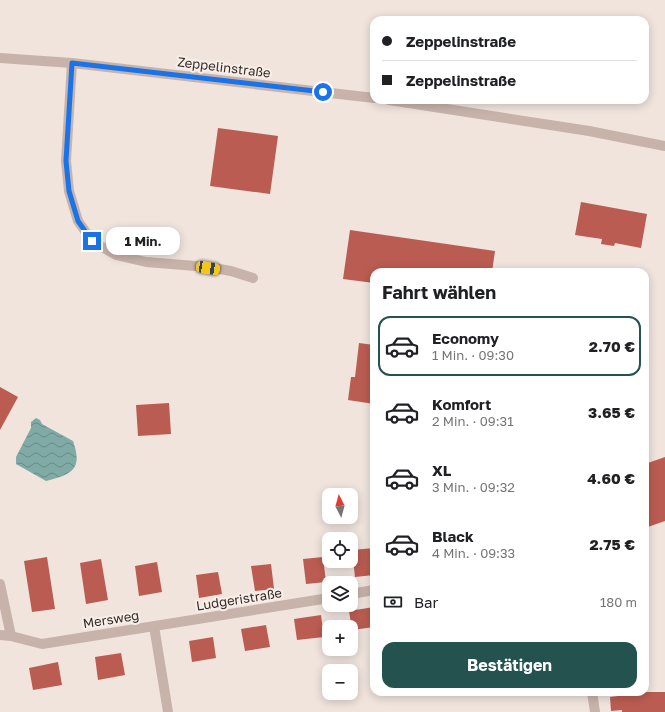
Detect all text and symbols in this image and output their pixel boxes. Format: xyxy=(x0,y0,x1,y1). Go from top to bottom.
text: Zeppelinstraße xyxy=(406,32,516,50)
street label: Zeppelinstraße xyxy=(177,53,271,81)
text: Zeppelinstraße xyxy=(406,71,516,89)
route start xyxy=(314,83,332,101)
callout: 1 Min. xyxy=(106,227,180,255)
route end xyxy=(83,232,101,250)
text: 1 Min. xyxy=(124,233,162,249)
car xyxy=(195,260,221,276)
text: Fahrt wählen xyxy=(382,281,496,303)
icon: car xyxy=(384,328,420,364)
text: Economy xyxy=(432,329,499,347)
text: 2.70 € xyxy=(589,337,635,355)
text: 1 Min. · 09:30 xyxy=(432,347,514,363)
icon: car xyxy=(384,394,420,430)
text: Komfort xyxy=(432,395,491,413)
text: 3.65 € xyxy=(588,403,635,421)
text: 2 Min. · 09:31 xyxy=(432,413,513,429)
icon: car xyxy=(384,460,420,496)
text: XL xyxy=(432,461,451,479)
text: 4.60 € xyxy=(587,469,635,487)
text: 3 Min. · 09:32 xyxy=(432,479,515,495)
north arrow xyxy=(322,488,358,524)
map controls xyxy=(322,488,358,700)
icon: car xyxy=(384,526,420,562)
text: Black xyxy=(432,527,474,545)
button: locate xyxy=(322,532,358,568)
text: 2.75 € xyxy=(589,535,635,553)
text: 4 Min. · 09:33 xyxy=(432,545,515,561)
button: layers xyxy=(322,576,358,612)
street label: Ludgeristraße xyxy=(195,584,283,614)
icon: cash xyxy=(382,591,404,613)
text: Bar xyxy=(414,593,438,611)
text: 180 m xyxy=(600,594,637,610)
street label: Mersweg xyxy=(82,607,140,631)
button: + xyxy=(322,620,358,656)
button: Bestätigen xyxy=(382,642,637,688)
button: − xyxy=(322,664,358,700)

